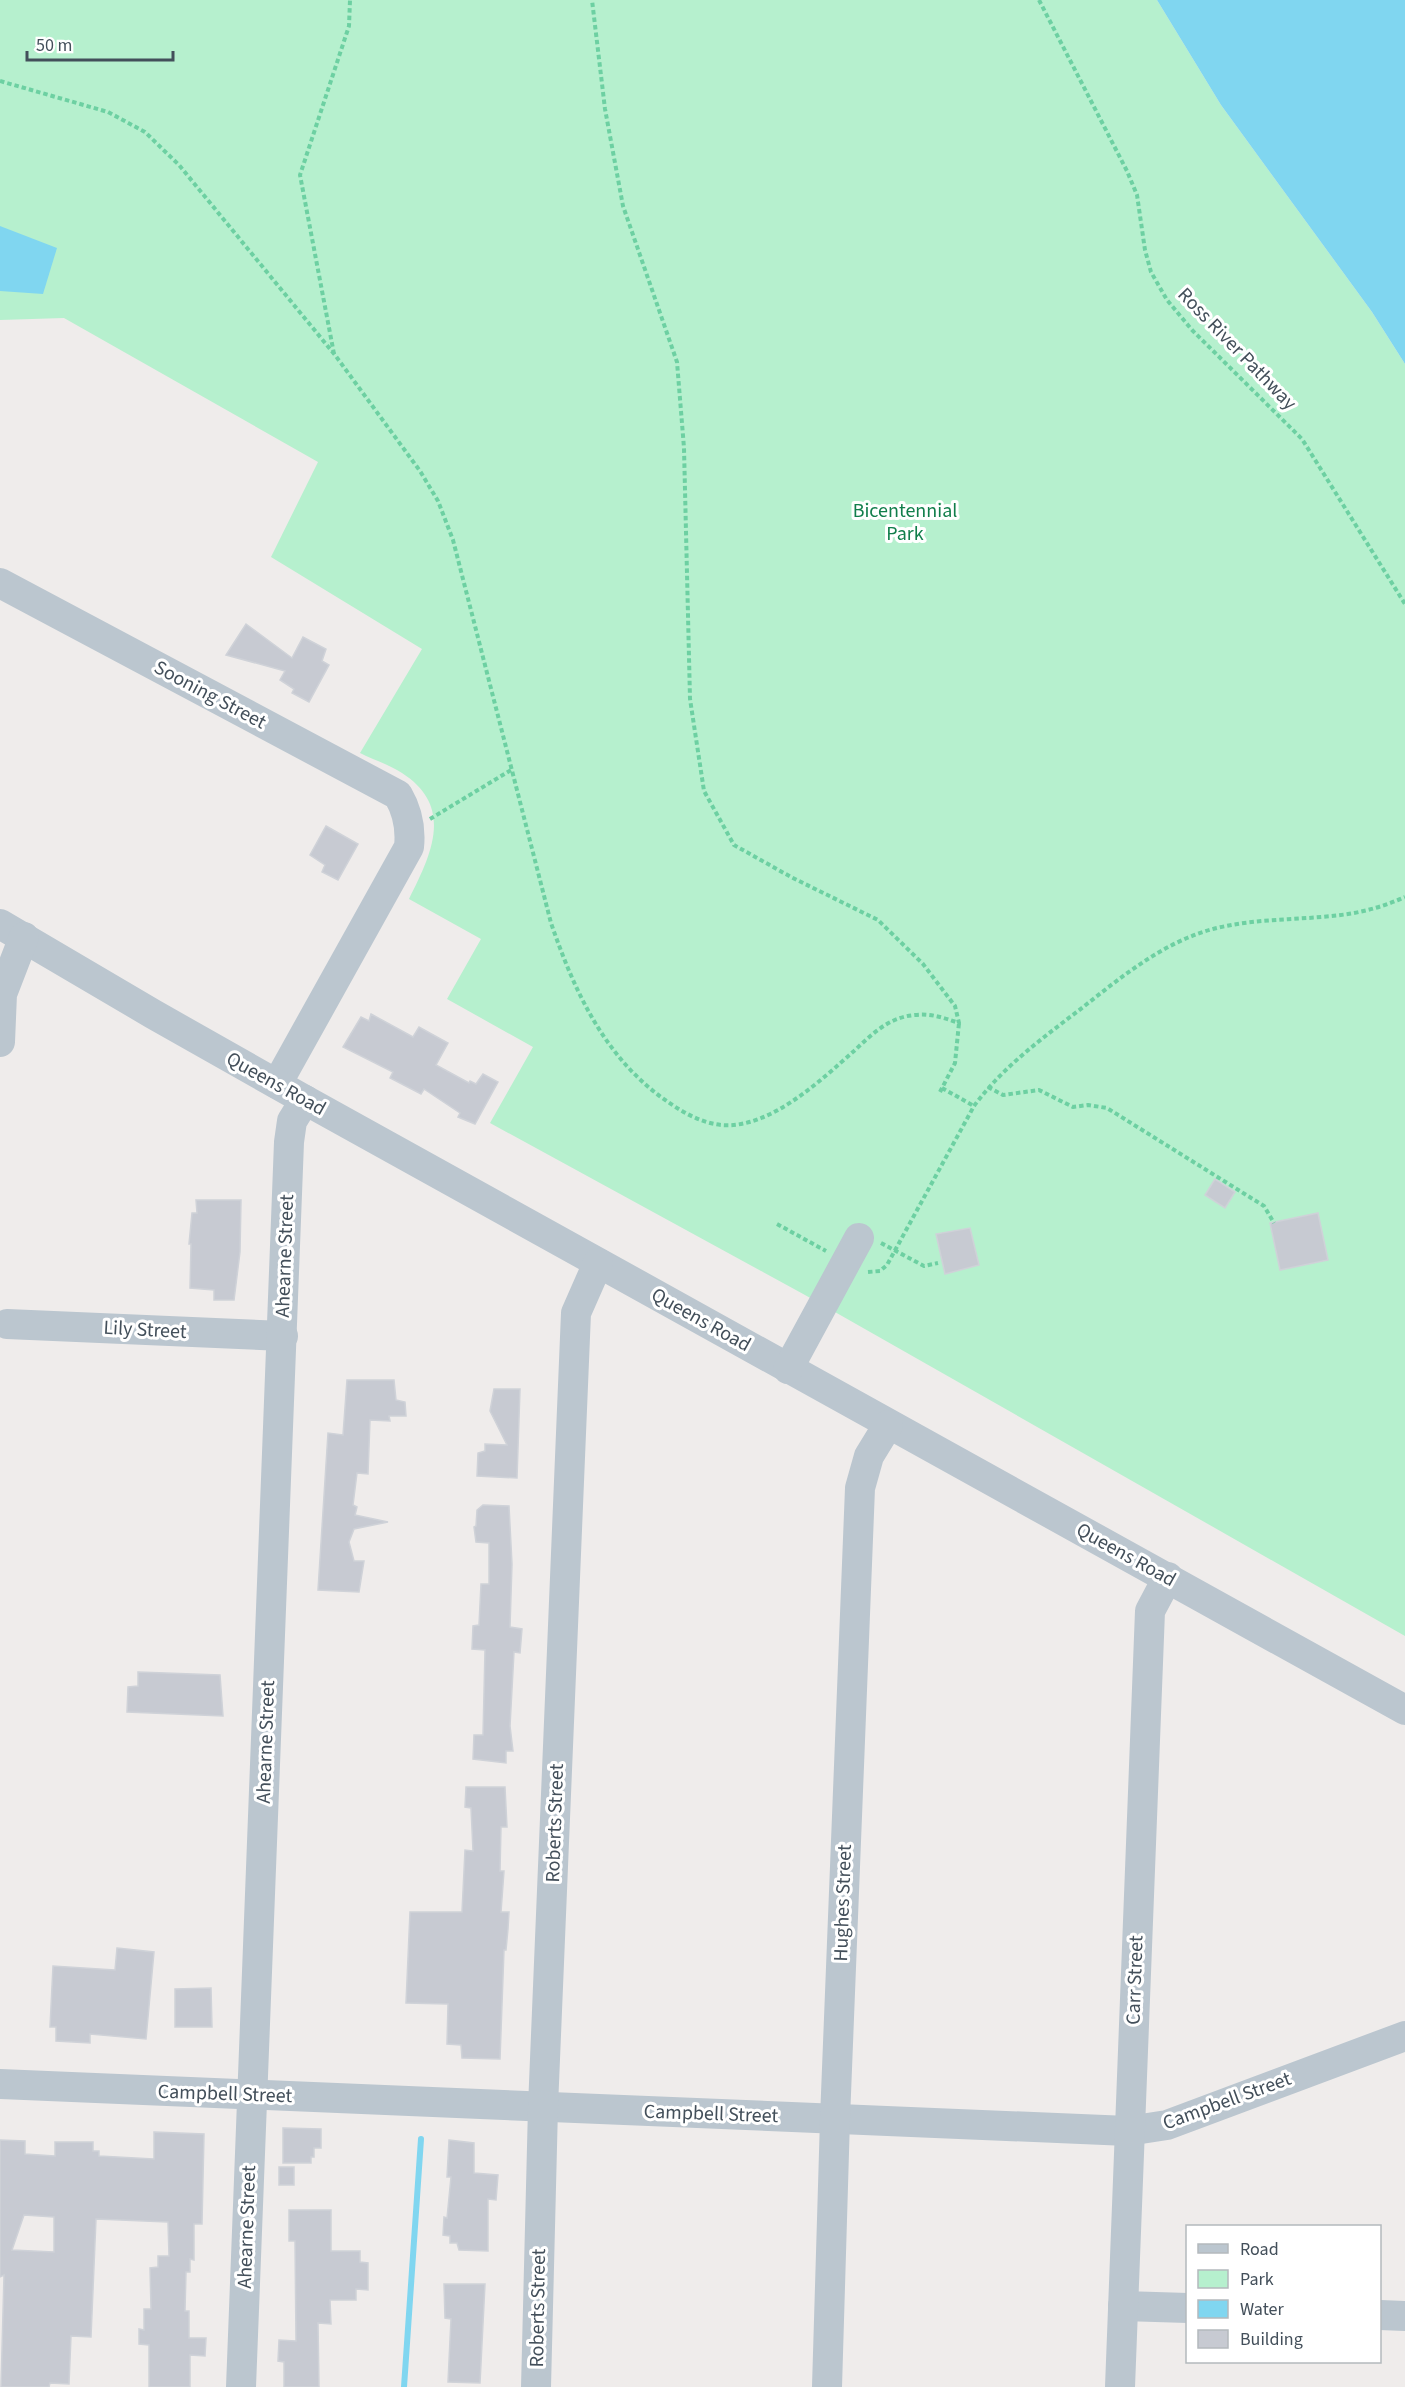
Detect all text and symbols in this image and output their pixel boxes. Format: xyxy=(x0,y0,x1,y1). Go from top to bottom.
scale bar xyxy=(27,24,172,62)
text: 50 m xyxy=(36,33,72,58)
street label: Ross River Pathway xyxy=(1171,281,1303,417)
park label: Bicentennial Park xyxy=(853,497,957,548)
street label: Sooning Street xyxy=(149,654,271,736)
street label: Queens Road xyxy=(221,1045,331,1123)
street label: Ahearne Street xyxy=(269,1194,301,1318)
street label: Queens Road xyxy=(646,1281,756,1359)
street label: Lily Street xyxy=(103,1314,188,1346)
street label: Queens Road xyxy=(1071,1516,1181,1594)
street label: Ahearne Street xyxy=(250,1680,282,1804)
street label: Roberts Street xyxy=(539,1763,571,1883)
street label: Hughes Street xyxy=(827,1844,859,1962)
street label: Carr Street xyxy=(1119,1935,1151,2025)
street label: Campbell Street xyxy=(1159,2065,1295,2137)
street label: Campbell Street xyxy=(157,2078,293,2110)
street label: Campbell Street xyxy=(643,2098,779,2130)
street label: Ahearne Street xyxy=(231,2165,263,2289)
legend xyxy=(1186,2225,1381,2363)
text: Road xyxy=(1240,2237,1279,2262)
street label: Roberts Street xyxy=(523,2248,553,2368)
text: Park xyxy=(1240,2267,1274,2292)
text: Water xyxy=(1240,2297,1284,2322)
text: Building xyxy=(1240,2327,1303,2352)

